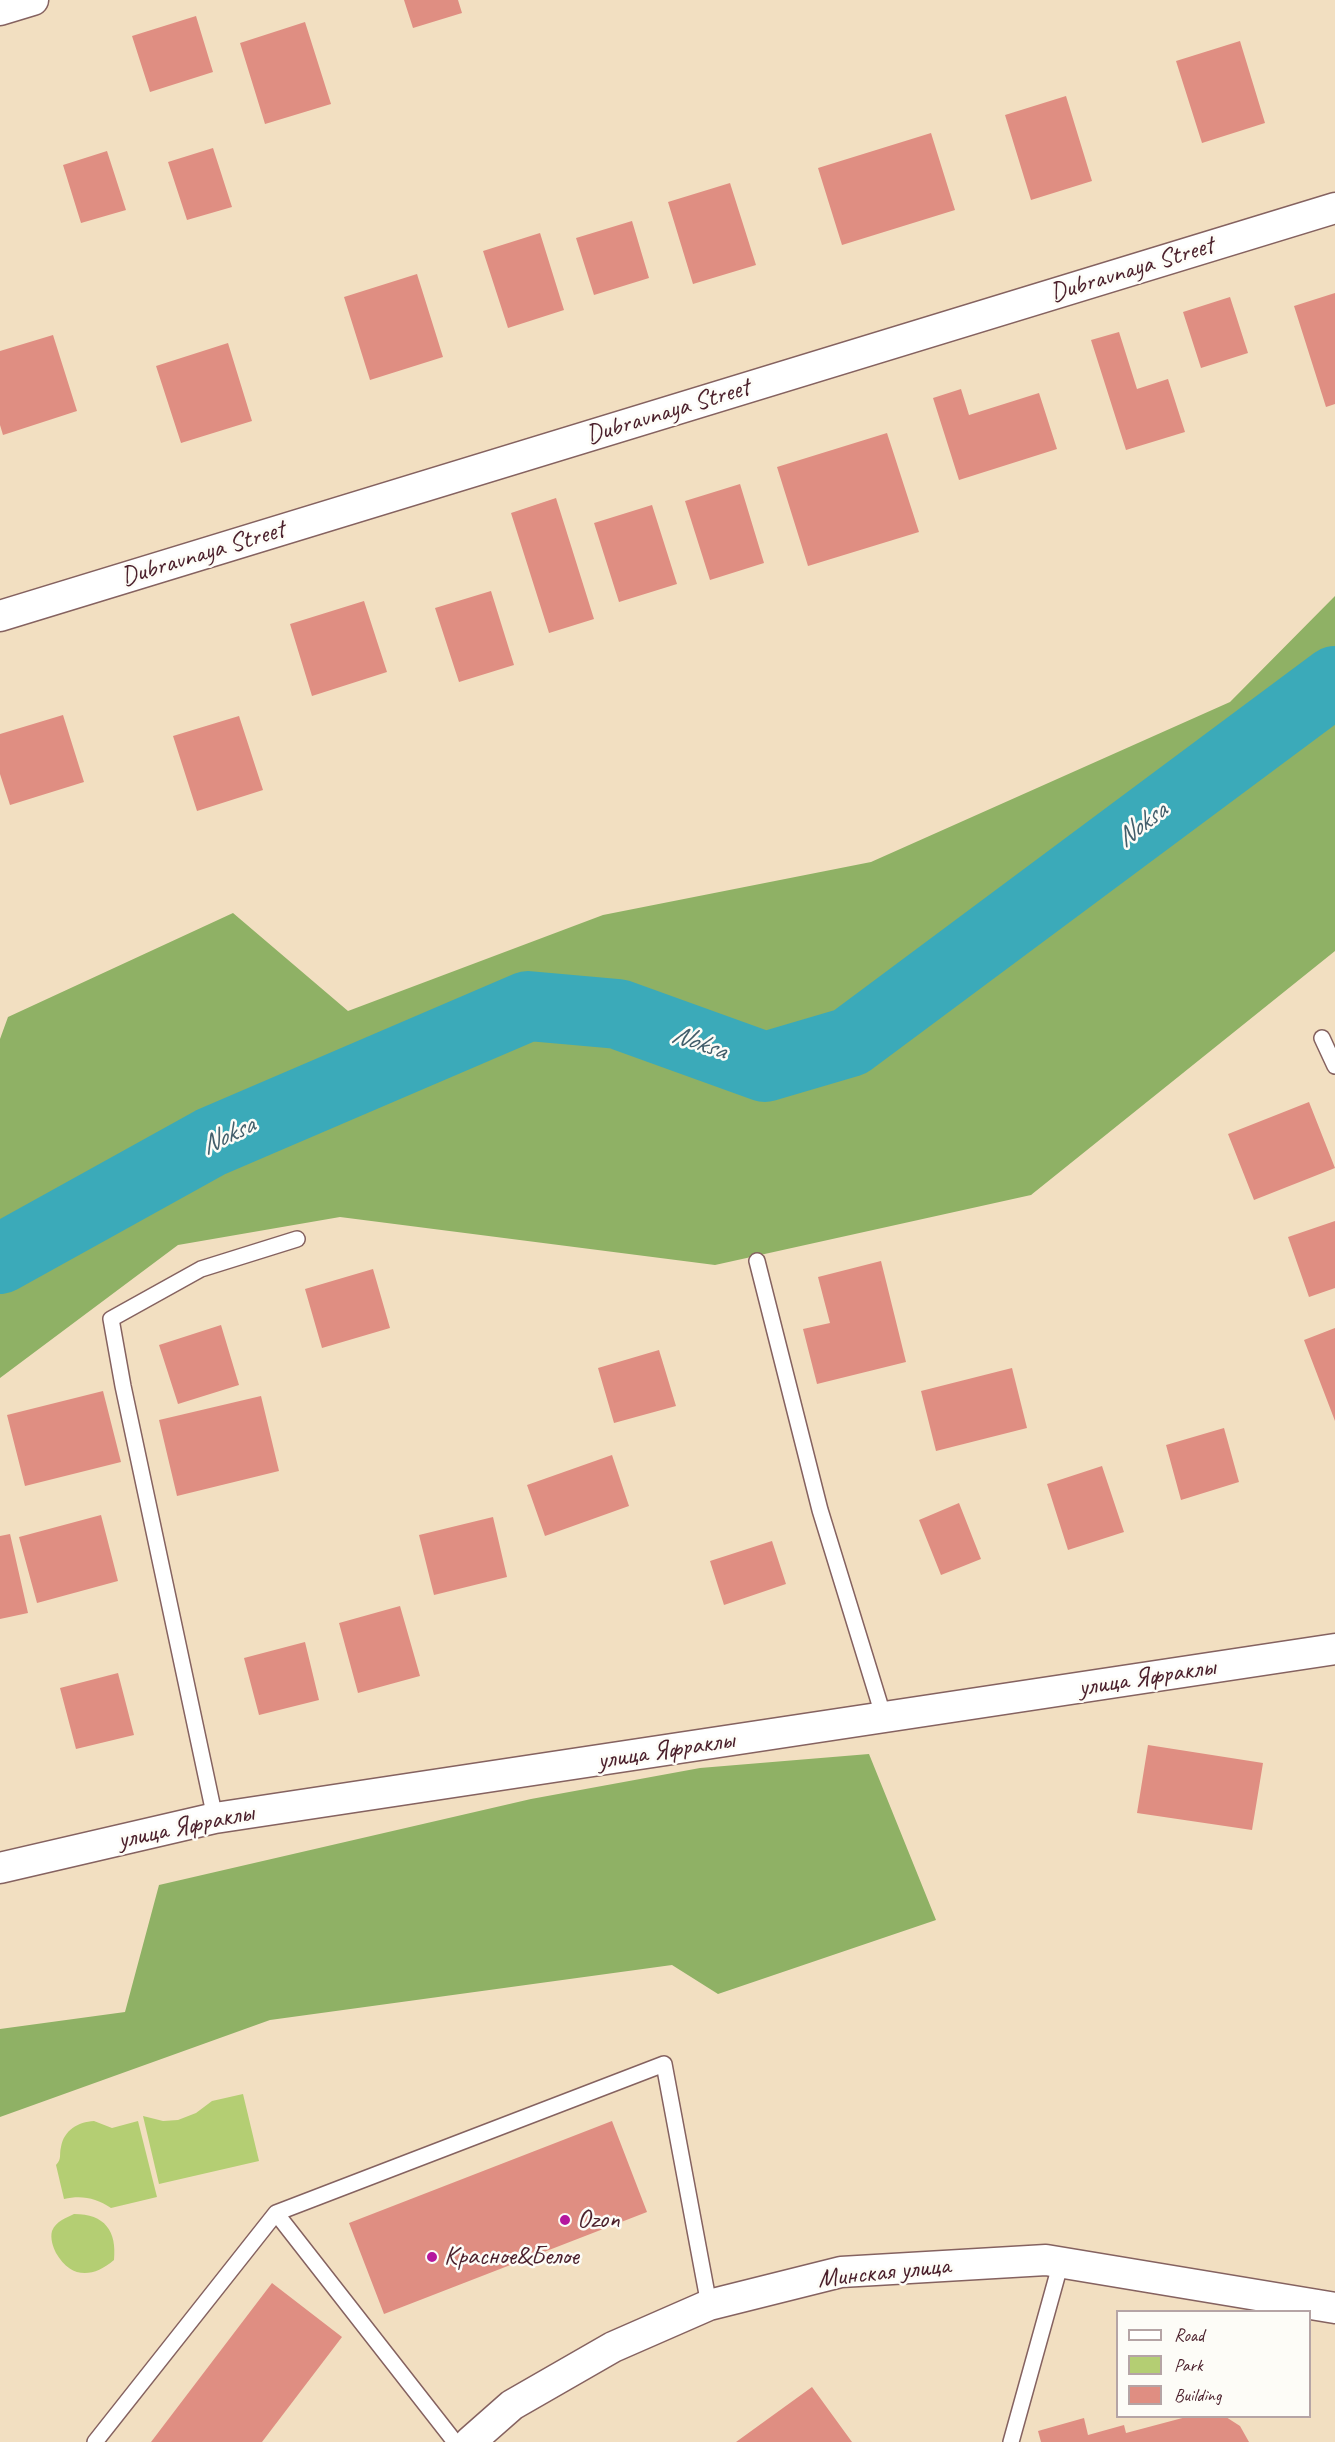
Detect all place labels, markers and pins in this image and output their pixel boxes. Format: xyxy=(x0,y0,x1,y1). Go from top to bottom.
place label: Ozon xyxy=(577,2204,620,2236)
marker: Ozon xyxy=(558,2213,572,2227)
place label: Красное&Белое xyxy=(444,2241,579,2273)
marker: Красное&Белое xyxy=(425,2250,439,2264)

